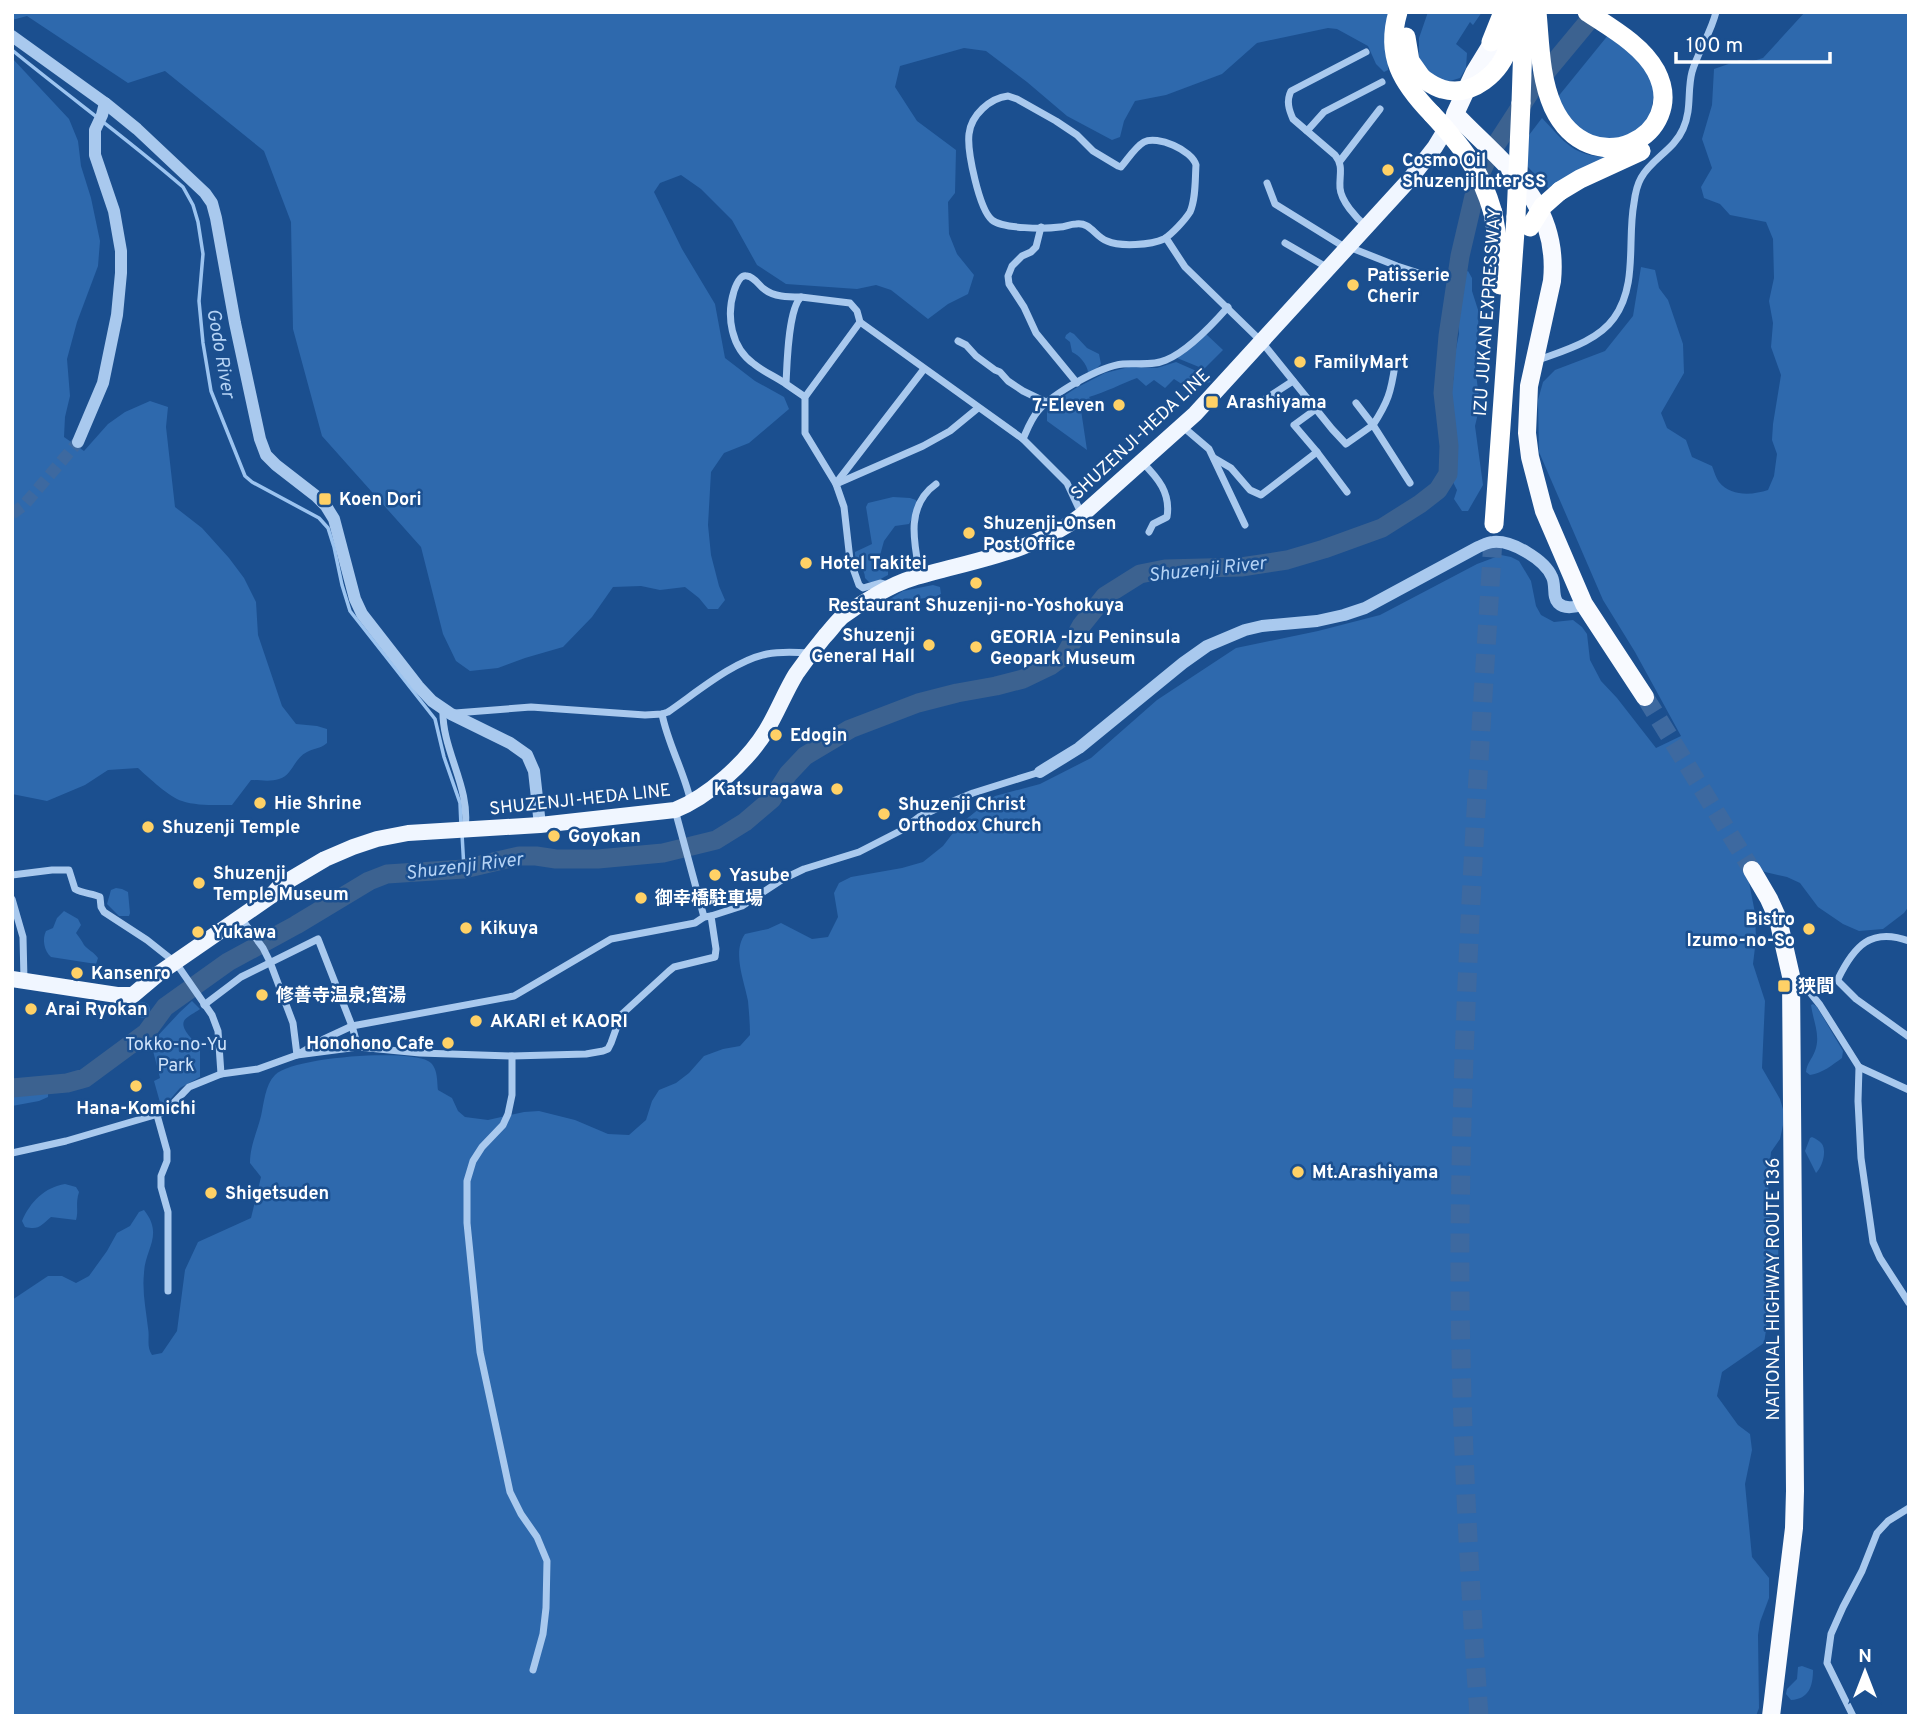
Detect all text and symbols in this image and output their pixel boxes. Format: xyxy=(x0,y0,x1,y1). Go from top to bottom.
scale bar xyxy=(1676,21,1830,65)
text: 100 m xyxy=(1686,33,1743,60)
place label: Cosmo Oil Shuzenji Inter SS xyxy=(1402,150,1546,194)
marker: Cosmo Oil Shuzenji Inter SS xyxy=(1380,162,1396,178)
street label: IZU JUKAN EXPRESSWAY xyxy=(1470,207,1507,417)
place label: Patisserie Cherir xyxy=(1367,265,1450,309)
marker: Patisserie Cherir xyxy=(1345,277,1361,293)
water label: Godo River xyxy=(200,307,240,402)
place label: FamilyMart xyxy=(1314,352,1409,375)
marker: FamilyMart xyxy=(1292,354,1308,370)
street label: SHUZENJI-HEDA LINE xyxy=(1066,365,1216,506)
place label: Arashiyama xyxy=(1226,392,1327,415)
marker: Arashiyama xyxy=(1204,394,1220,410)
place label: 7-Eleven xyxy=(1032,395,1105,418)
marker: 7-Eleven xyxy=(1111,397,1127,413)
place label: Koen Dori xyxy=(339,489,422,512)
marker: Koen Dori xyxy=(317,491,333,507)
place label: Shuzenji-Onsen Post Office xyxy=(983,513,1116,557)
marker: Shuzenji-Onsen Post Office xyxy=(961,525,977,541)
water label: Shuzenji River xyxy=(1147,552,1269,588)
place label: Hotel Takitei xyxy=(820,553,927,576)
marker: Hotel Takitei xyxy=(798,555,814,571)
marker: Restaurant Shuzenji-no-Yoshokuya xyxy=(968,575,984,591)
place label: Restaurant Shuzenji-no-Yoshokuya xyxy=(828,595,1124,618)
place label: Shuzenji General Hall xyxy=(811,625,915,669)
place label: GEORIA -Izu Peninsula Geopark Museum xyxy=(990,627,1180,671)
marker: Shuzenji General Hall xyxy=(921,637,937,653)
marker: GEORIA -Izu Peninsula Geopark Museum xyxy=(968,639,984,655)
place label: Edogin xyxy=(790,725,847,748)
marker: Edogin xyxy=(768,727,784,743)
place label: Katsuragawa xyxy=(714,779,823,802)
street label: SHUZENJI-HEDA LINE xyxy=(488,780,672,821)
marker: Katsuragawa xyxy=(829,781,845,797)
place label: Hie Shrine xyxy=(274,793,362,816)
place label: Shuzenji Christ Orthodox Church xyxy=(898,794,1042,838)
marker: Hie Shrine xyxy=(252,795,268,811)
marker: Shuzenji Christ Orthodox Church xyxy=(876,806,892,822)
place label: Shuzenji Temple xyxy=(162,817,300,840)
marker: Shuzenji Temple xyxy=(140,819,156,835)
place label: Goyokan xyxy=(568,826,641,849)
marker: Goyokan xyxy=(546,828,562,844)
water label: Shuzenji River xyxy=(404,848,526,886)
place label: Shuzenji Temple Museum xyxy=(213,863,349,907)
place label: Yasube xyxy=(729,865,790,888)
marker: Yasube xyxy=(707,867,723,883)
marker: Shuzenji Temple Museum xyxy=(191,875,207,891)
place label: 御幸橋駐車場 xyxy=(654,888,763,911)
marker: 御幸橋駐車場 xyxy=(633,890,649,906)
place label: Bistro Izumo-no-So xyxy=(1686,909,1795,953)
place label: Kikuya xyxy=(480,918,538,941)
marker: Kikuya xyxy=(458,920,474,936)
marker: Bistro Izumo-no-So xyxy=(1801,921,1817,937)
place label: Yukawa xyxy=(212,922,276,945)
marker: Yukawa xyxy=(190,924,206,940)
place label: Kansenro xyxy=(91,963,171,986)
marker: Kansenro xyxy=(69,965,85,981)
place label: 狭間 xyxy=(1798,976,1834,999)
marker: 狭間 xyxy=(1776,978,1792,994)
place label: 修善寺温泉;筥湯 xyxy=(275,985,406,1008)
marker: 修善寺温泉;筥湯 xyxy=(254,987,270,1003)
place label: Arai Ryokan xyxy=(45,999,148,1022)
marker: Arai Ryokan xyxy=(23,1001,39,1017)
place label: AKARI et KAORI xyxy=(490,1011,628,1034)
marker: AKARI et KAORI xyxy=(468,1013,484,1029)
place label: Honohono Cafe xyxy=(306,1033,434,1056)
park label: Tokko-no-Yu Park xyxy=(125,1034,227,1078)
marker: Honohono Cafe xyxy=(440,1035,456,1051)
marker: Hana-Komichi xyxy=(128,1078,144,1094)
place label: Hana-Komichi xyxy=(76,1098,196,1121)
street label: NATIONAL HIGHWAY ROUTE 136 xyxy=(1763,1158,1786,1420)
place label: Mt.Arashiyama xyxy=(1312,1162,1438,1185)
marker: Mt.Arashiyama xyxy=(1290,1164,1306,1180)
place label: Shigetsuden xyxy=(225,1183,329,1206)
marker: Shigetsuden xyxy=(203,1185,219,1201)
north arrow xyxy=(1830,1637,1900,1707)
text: N xyxy=(1858,1645,1872,1669)

